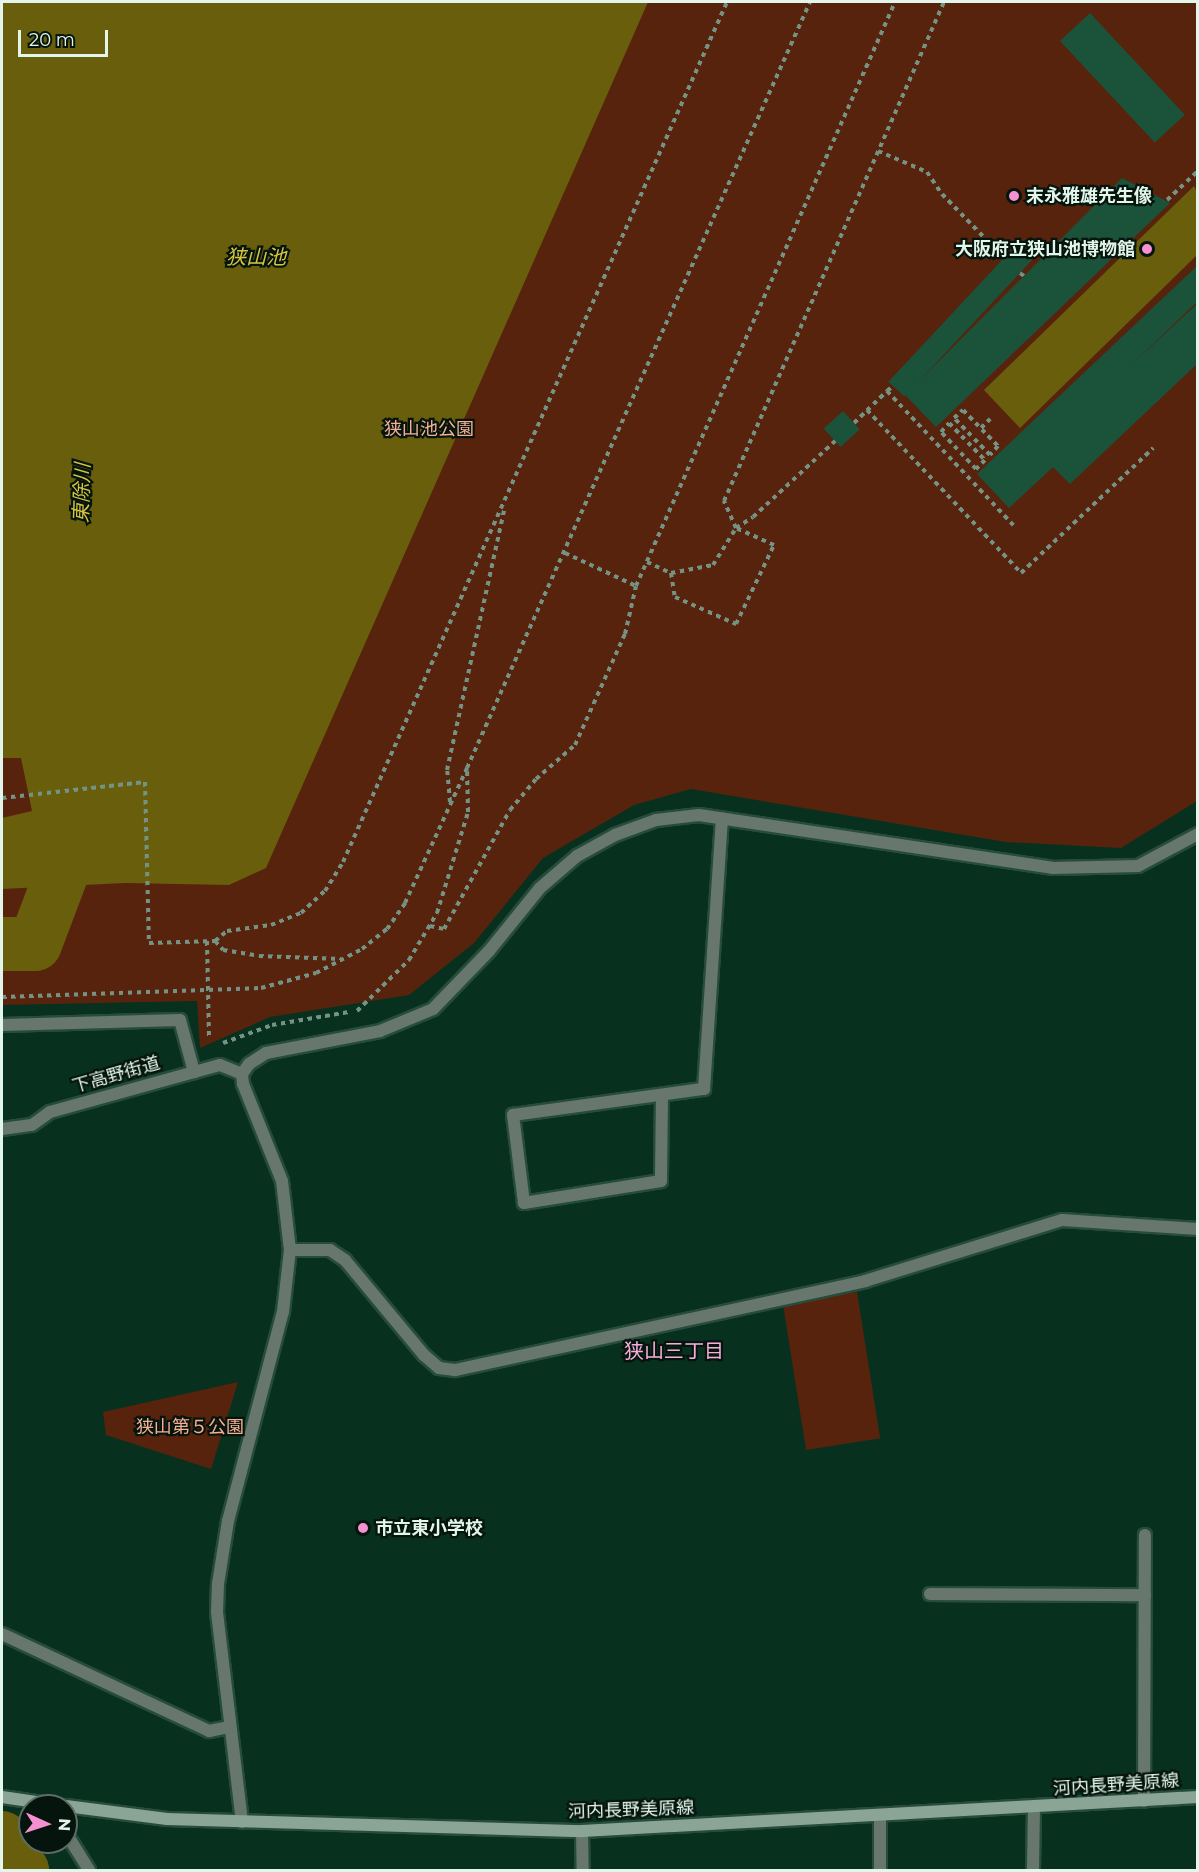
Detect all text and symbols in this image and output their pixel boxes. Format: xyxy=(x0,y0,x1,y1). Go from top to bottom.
scale bar xyxy=(21,18,111,56)
text: 20 m xyxy=(29,29,75,51)
place label: 末永雅雄先生像 xyxy=(1026,185,1152,207)
marker: 末永雅雄先生像 xyxy=(1007,189,1021,203)
place label: 大阪府立狭山池博物館 xyxy=(955,238,1135,260)
marker: 大阪府立狭山池博物館 xyxy=(1140,242,1154,256)
water label: 狭山池 xyxy=(226,245,286,269)
park label: 狭山池公園 xyxy=(384,418,474,440)
water label: 東除川 xyxy=(69,463,95,523)
street label: 下高野街道 xyxy=(70,1052,162,1098)
district label: 狭山三丁目 xyxy=(624,1339,724,1363)
park label: 狭山第５公園 xyxy=(136,1416,244,1438)
place label: 市立東小学校 xyxy=(375,1517,483,1539)
marker: 市立東小学校 xyxy=(356,1521,370,1535)
street label: 河内長野美原線 xyxy=(1052,1770,1180,1800)
north arrow xyxy=(18,1794,78,1854)
street label: 河内長野美原線 xyxy=(568,1797,694,1823)
text: N xyxy=(55,1818,74,1832)

